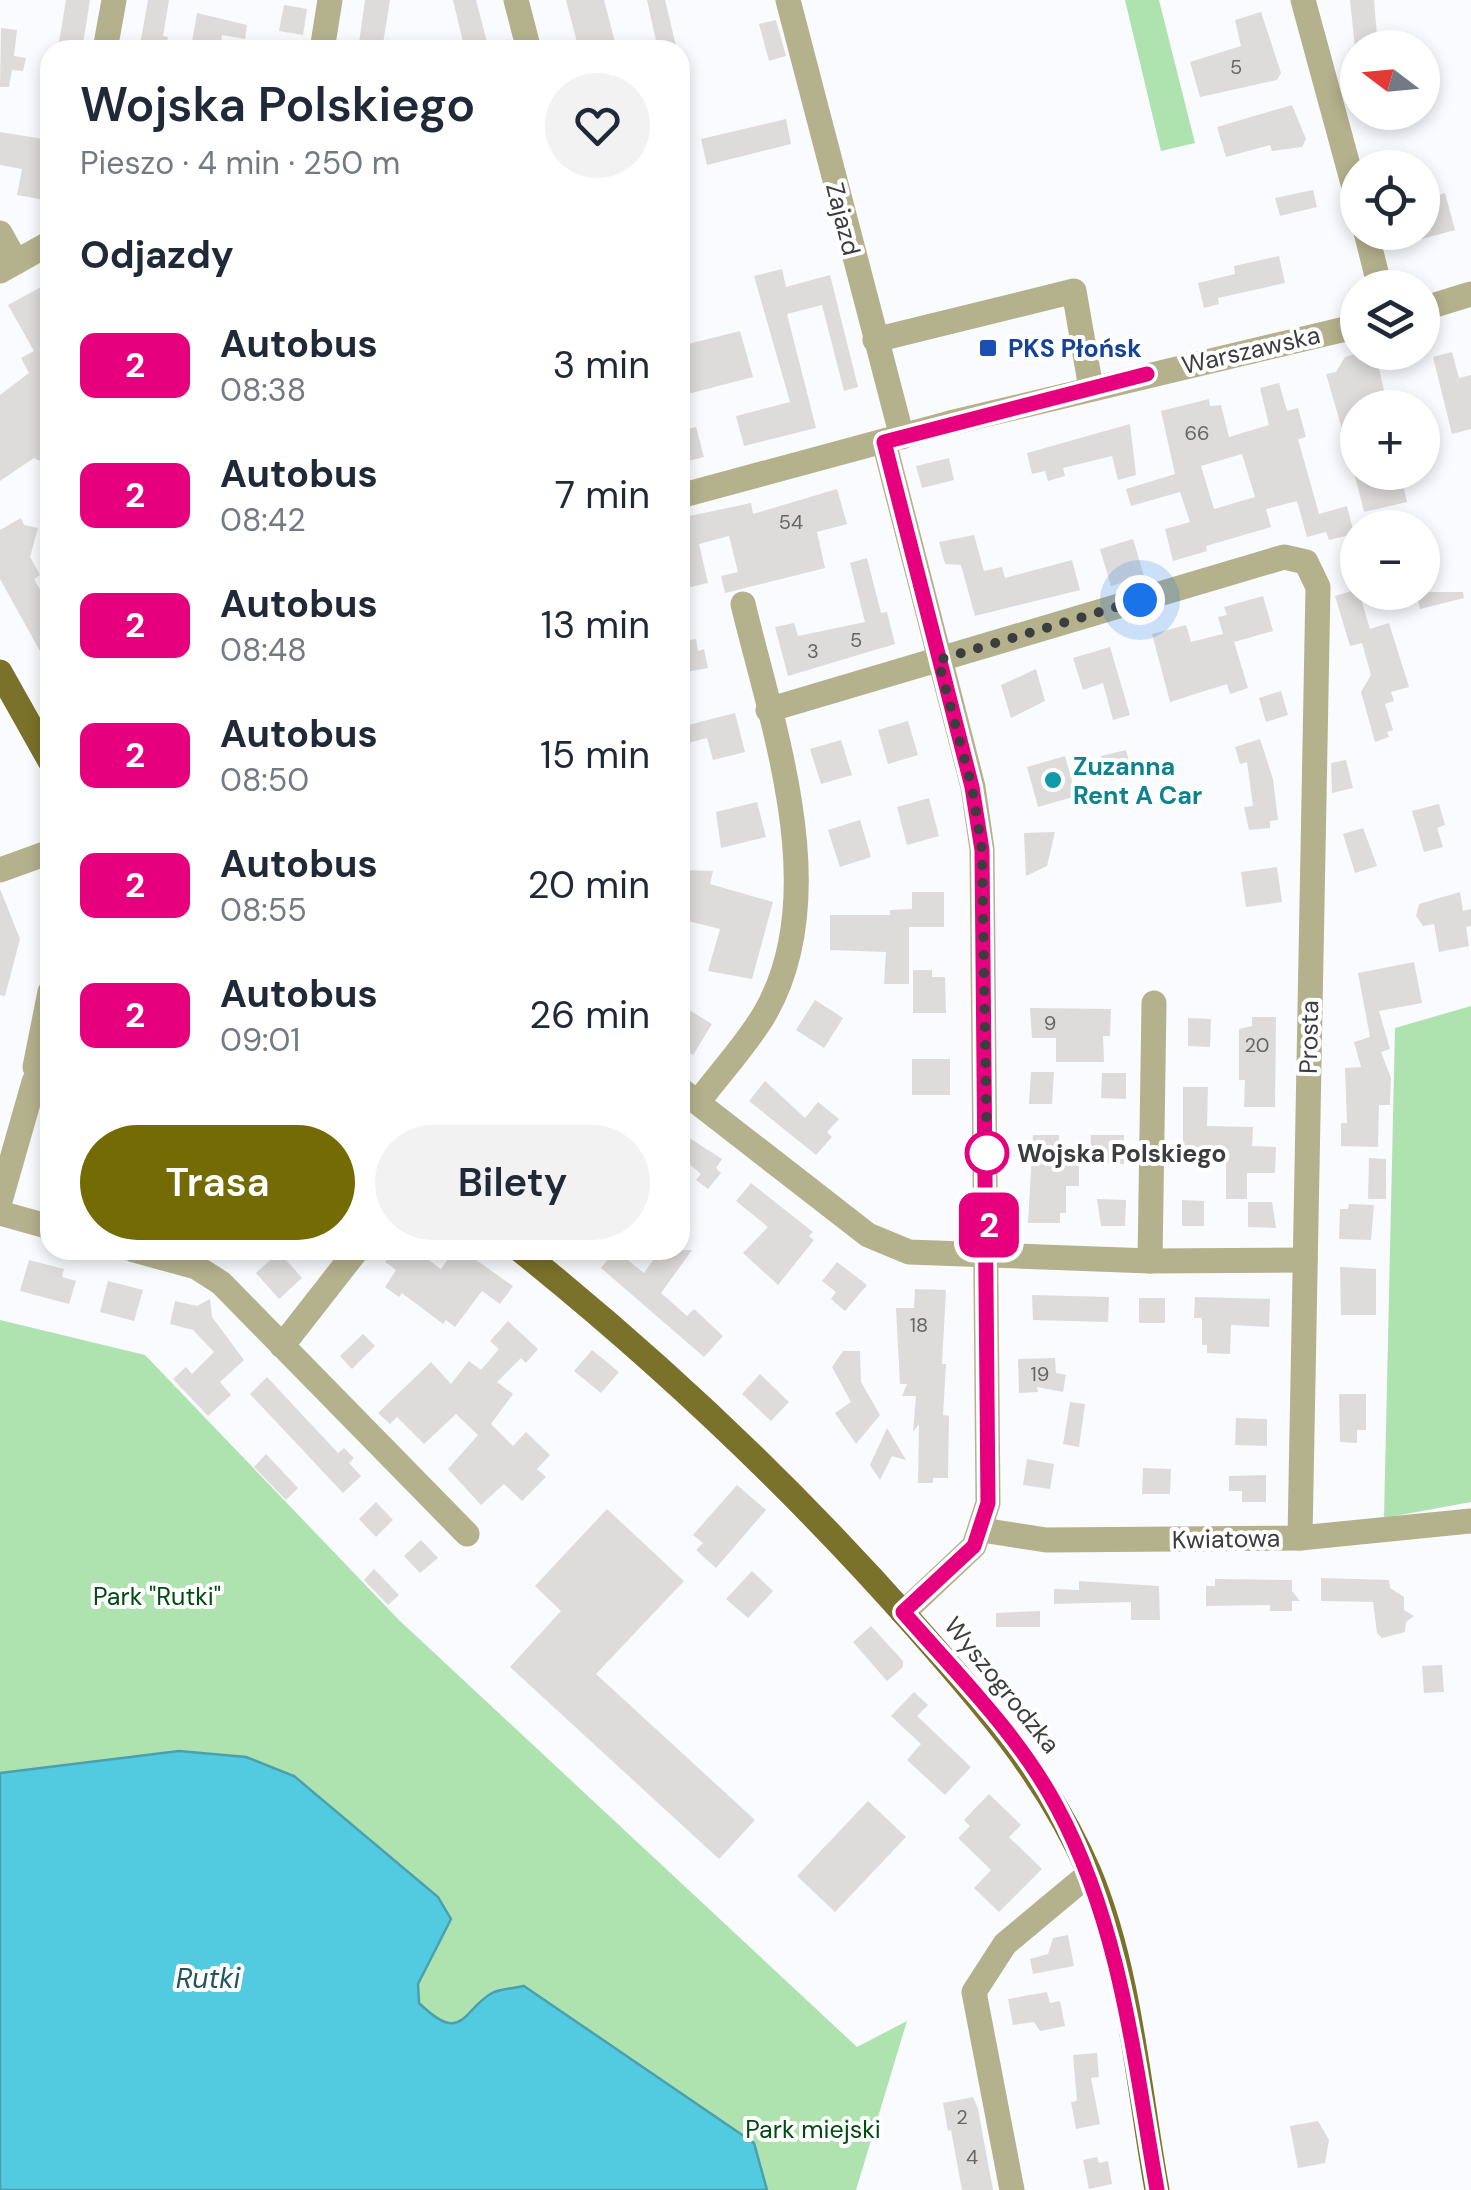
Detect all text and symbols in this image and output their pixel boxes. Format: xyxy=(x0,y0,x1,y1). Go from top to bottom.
north arrow xyxy=(1340,30,1440,130)
map controls xyxy=(1340,30,1440,610)
house number: 5 xyxy=(1230,54,1242,80)
text: Wojska Polskiego xyxy=(80,73,475,136)
button: heart xyxy=(545,73,650,178)
text: Pieszo · 4 min · 250 m xyxy=(80,142,400,184)
button: locate xyxy=(1340,150,1440,250)
street label: Zajazd xyxy=(818,179,868,259)
text: Odjazdy xyxy=(80,230,234,280)
button: layers xyxy=(1340,270,1440,370)
street label: Warszawska xyxy=(1179,318,1323,382)
text: Autobus xyxy=(220,319,378,369)
place label: PKS Płońsk xyxy=(1008,332,1142,365)
marker: PKS Płońsk xyxy=(977,337,999,359)
text: 3 min xyxy=(553,340,650,390)
text: 2 xyxy=(125,342,145,388)
text: 08:38 xyxy=(220,369,306,411)
button: + xyxy=(1340,390,1440,490)
house number: 66 xyxy=(1184,420,1210,446)
text: Autobus xyxy=(220,449,378,499)
text: 7 min xyxy=(555,470,650,520)
text: 2 xyxy=(125,472,145,518)
text: 08:42 xyxy=(220,499,306,541)
house number: 54 xyxy=(779,509,803,535)
button: − xyxy=(1340,510,1440,610)
your location xyxy=(1115,575,1165,625)
text: Autobus xyxy=(220,579,378,629)
text: 13 min xyxy=(541,600,650,650)
text: 2 xyxy=(125,602,145,648)
house number: 5 xyxy=(850,627,862,653)
text: 08:48 xyxy=(220,629,307,671)
house number: 3 xyxy=(807,638,819,664)
text: Autobus xyxy=(220,709,378,759)
text: 15 min xyxy=(540,730,650,780)
text: 2 xyxy=(125,732,145,778)
place label: Zuzanna Rent A Car xyxy=(1073,750,1202,812)
text: 08:50 xyxy=(220,759,309,801)
marker: Zuzanna Rent A Car xyxy=(1042,769,1064,791)
text: Autobus xyxy=(220,839,378,889)
text: 20 min xyxy=(528,860,650,910)
text: 2 xyxy=(125,862,145,908)
text: 08:55 xyxy=(220,889,307,931)
text: Autobus xyxy=(220,969,378,1019)
text: 26 min xyxy=(529,990,650,1040)
text: 2 xyxy=(125,992,145,1038)
street label: Prosta xyxy=(1292,1000,1326,1074)
house number: 9 xyxy=(1044,1010,1056,1036)
text: 09:01 xyxy=(220,1019,300,1061)
house number: 20 xyxy=(1245,1032,1270,1058)
button: Trasa xyxy=(80,1125,355,1240)
button: Bilety xyxy=(375,1125,650,1240)
marker: Wojska Polskiego xyxy=(966,1132,1008,1174)
place label: Wojska Polskiego xyxy=(1017,1137,1227,1170)
line badge: 2 xyxy=(956,1192,1022,1258)
text: 2 xyxy=(979,1202,999,1248)
house number: 18 xyxy=(910,1312,928,1338)
house number: 19 xyxy=(1031,1361,1049,1387)
street label: Kwiatowa xyxy=(1172,1522,1280,1556)
park label: Park "Rutki" xyxy=(93,1580,221,1613)
street label: Wyszogrodzka xyxy=(937,1610,1067,1760)
water label: Rutki xyxy=(176,1960,242,1997)
house number: 2 xyxy=(956,2104,968,2130)
park label: Park miejski xyxy=(745,2113,881,2146)
house number: 4 xyxy=(966,2144,978,2170)

